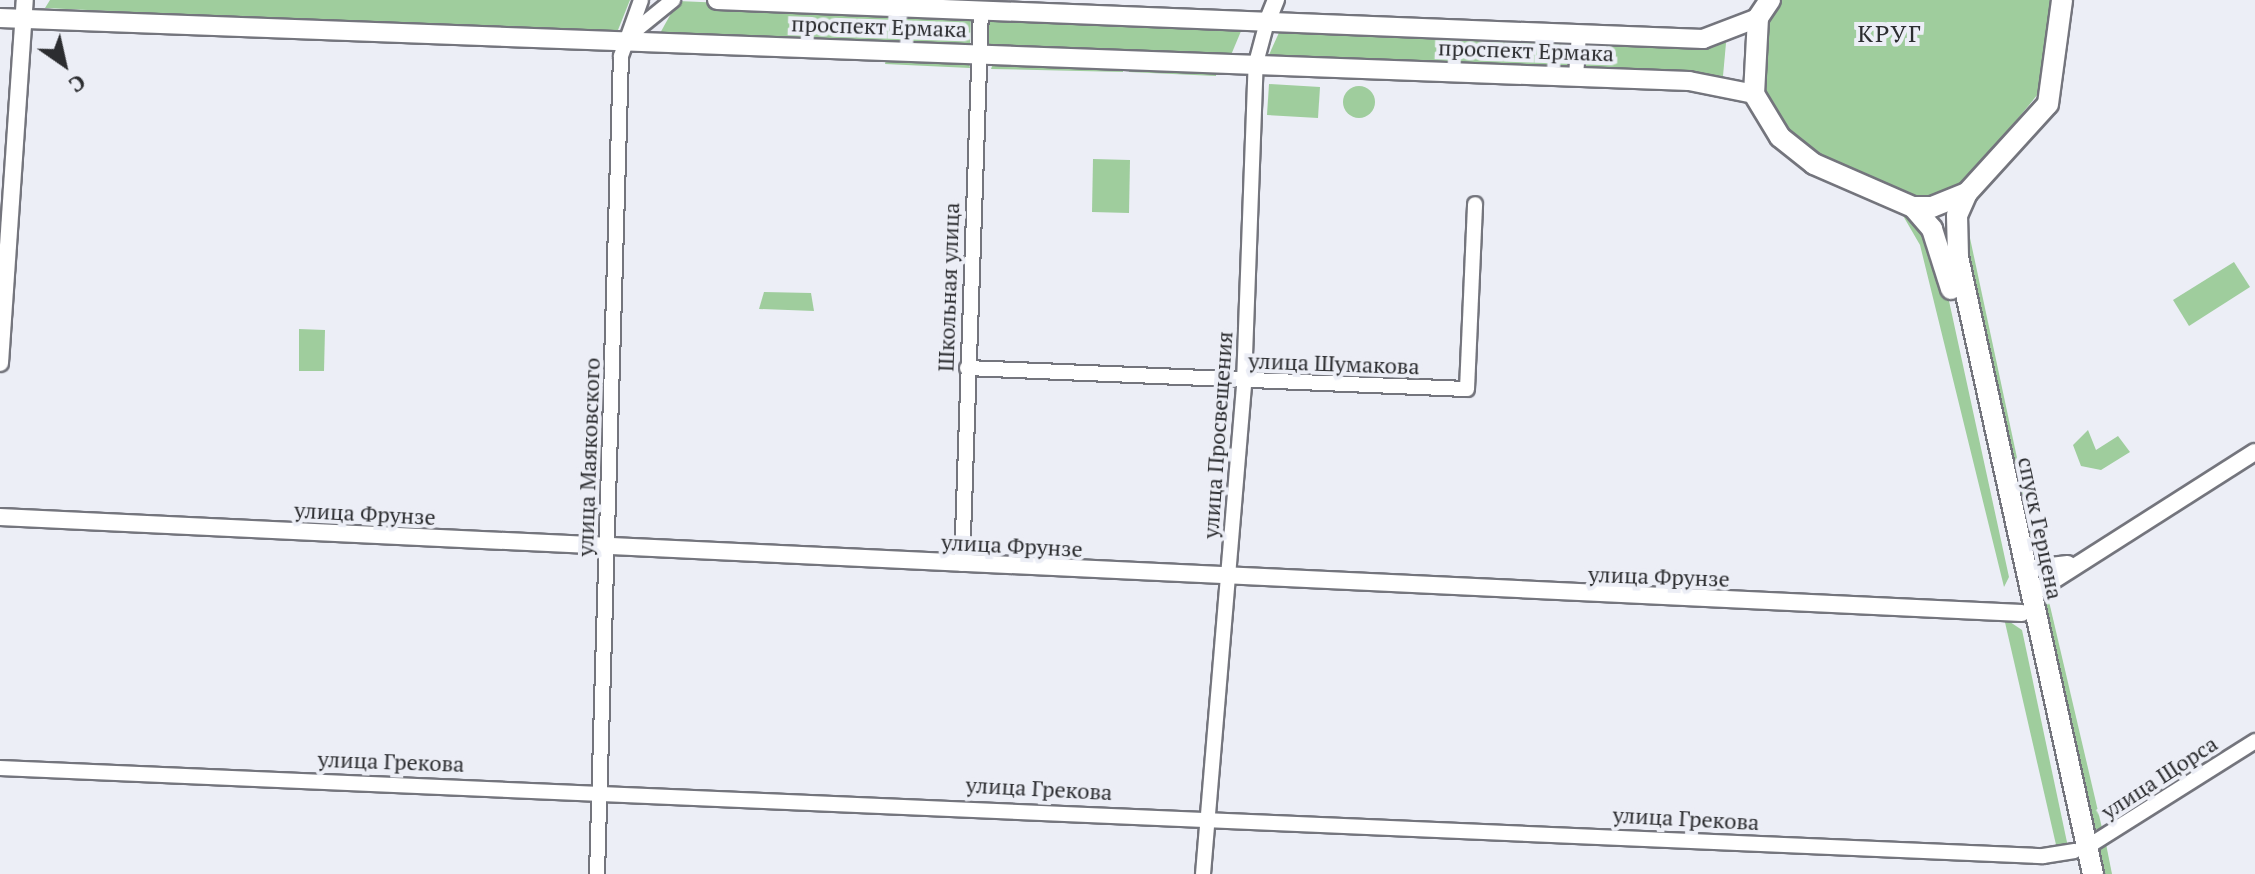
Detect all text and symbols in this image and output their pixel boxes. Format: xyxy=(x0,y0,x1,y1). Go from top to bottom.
street label: проспект Ермака xyxy=(790,10,968,42)
district label: КРУГ xyxy=(1857,20,1923,48)
north arrow xyxy=(24,24,104,104)
street label: проспект Ермака xyxy=(1437,34,1615,66)
text: С xyxy=(64,68,92,100)
street label: Школьная улица xyxy=(932,202,964,372)
street label: улица Просвещения xyxy=(1197,331,1237,539)
street label: улица Шумакова xyxy=(1248,347,1420,379)
street label: улица Маяковского xyxy=(571,357,605,557)
street label: спуск Герцена xyxy=(2013,454,2069,602)
street label: улица Фрунзе xyxy=(294,496,436,530)
street label: улица Фрунзе xyxy=(941,528,1083,562)
street label: улица Фрунзе xyxy=(1588,560,1730,592)
street label: улица Щорса xyxy=(2096,730,2222,824)
street label: улица Грекова xyxy=(317,745,465,777)
street label: улица Грекова xyxy=(965,771,1113,805)
street label: улица Грекова xyxy=(1612,801,1760,835)

